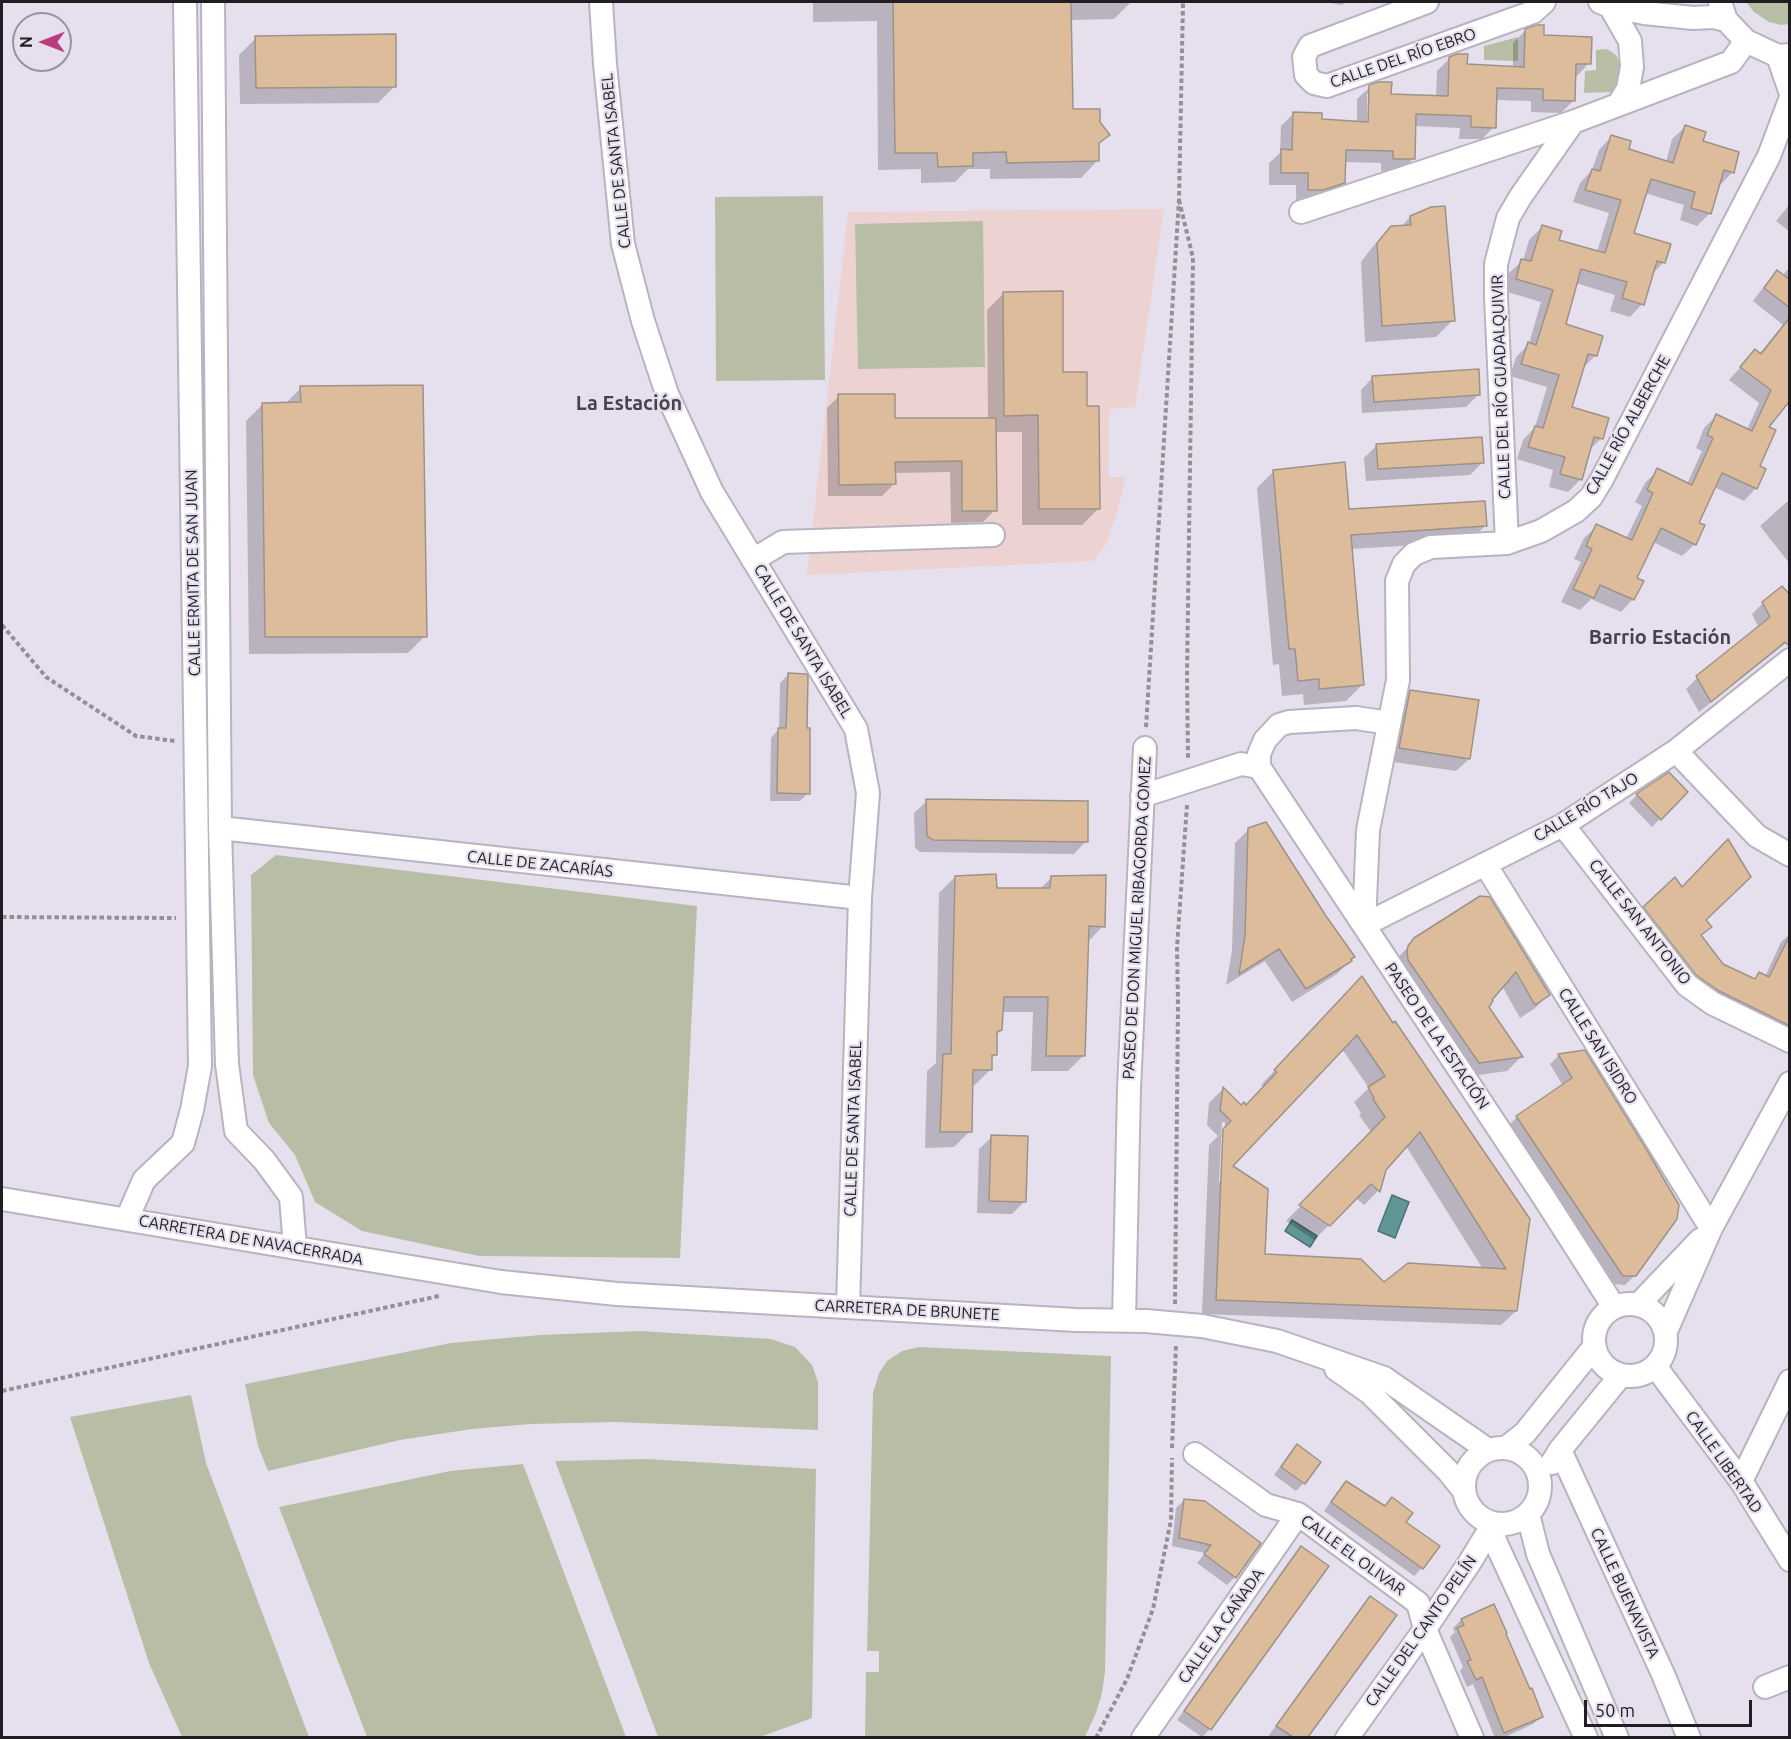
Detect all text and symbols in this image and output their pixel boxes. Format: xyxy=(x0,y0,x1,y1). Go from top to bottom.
north arrow xyxy=(12,12,72,72)
street label: CALLE DEL RÍO EBRO xyxy=(1327,24,1479,92)
text: N xyxy=(17,36,35,48)
street label: CALLE DE SANTA ISABEL xyxy=(597,73,635,249)
street label: CALLE DEL RÍO GUADALQUIVIR xyxy=(1487,274,1515,500)
street label: CALLE RÍO ALBERCHE xyxy=(1582,352,1674,498)
district label: La Estación xyxy=(576,391,682,415)
street label: CALLE ERMITA DE SAN JUAN xyxy=(182,469,204,677)
street label: CALLE DE SANTA ISABEL xyxy=(749,561,857,721)
district label: Barrio Estación xyxy=(1589,625,1731,649)
street label: PASEO DE DON MIGUEL RIBAGORDA GOMEZ xyxy=(1119,756,1155,1080)
street label: CALLE RÍO TAJO xyxy=(1530,768,1642,846)
street label: CALLE DE ZACARÍAS xyxy=(466,847,614,881)
street label: CALLE SAN ANTONIO xyxy=(1585,855,1695,989)
street label: PASEO DE LA ESTACIÓN xyxy=(1381,959,1493,1113)
street label: CALLE SAN ISIDRO xyxy=(1554,984,1642,1108)
street label: CALLE DE SANTA ISABEL xyxy=(840,1041,866,1217)
street label: CARRETERA DE NAVACERRADA xyxy=(137,1211,365,1269)
street label: CARRETERA DE BRUNETE xyxy=(814,1296,1000,1324)
street label: CALLE LIBERTAD xyxy=(1682,1407,1766,1517)
street label: CALLE EL OLIVAR xyxy=(1297,1511,1409,1599)
street label: CALLE BUENAVISTA xyxy=(1586,1525,1664,1661)
street label: CALLE DEL CANTO PELÍN xyxy=(1361,1552,1481,1710)
street label: CALLE LA CAÑADA xyxy=(1174,1565,1268,1687)
scale bar xyxy=(1587,1688,1755,1726)
text: 50 m xyxy=(1595,1700,1635,1720)

